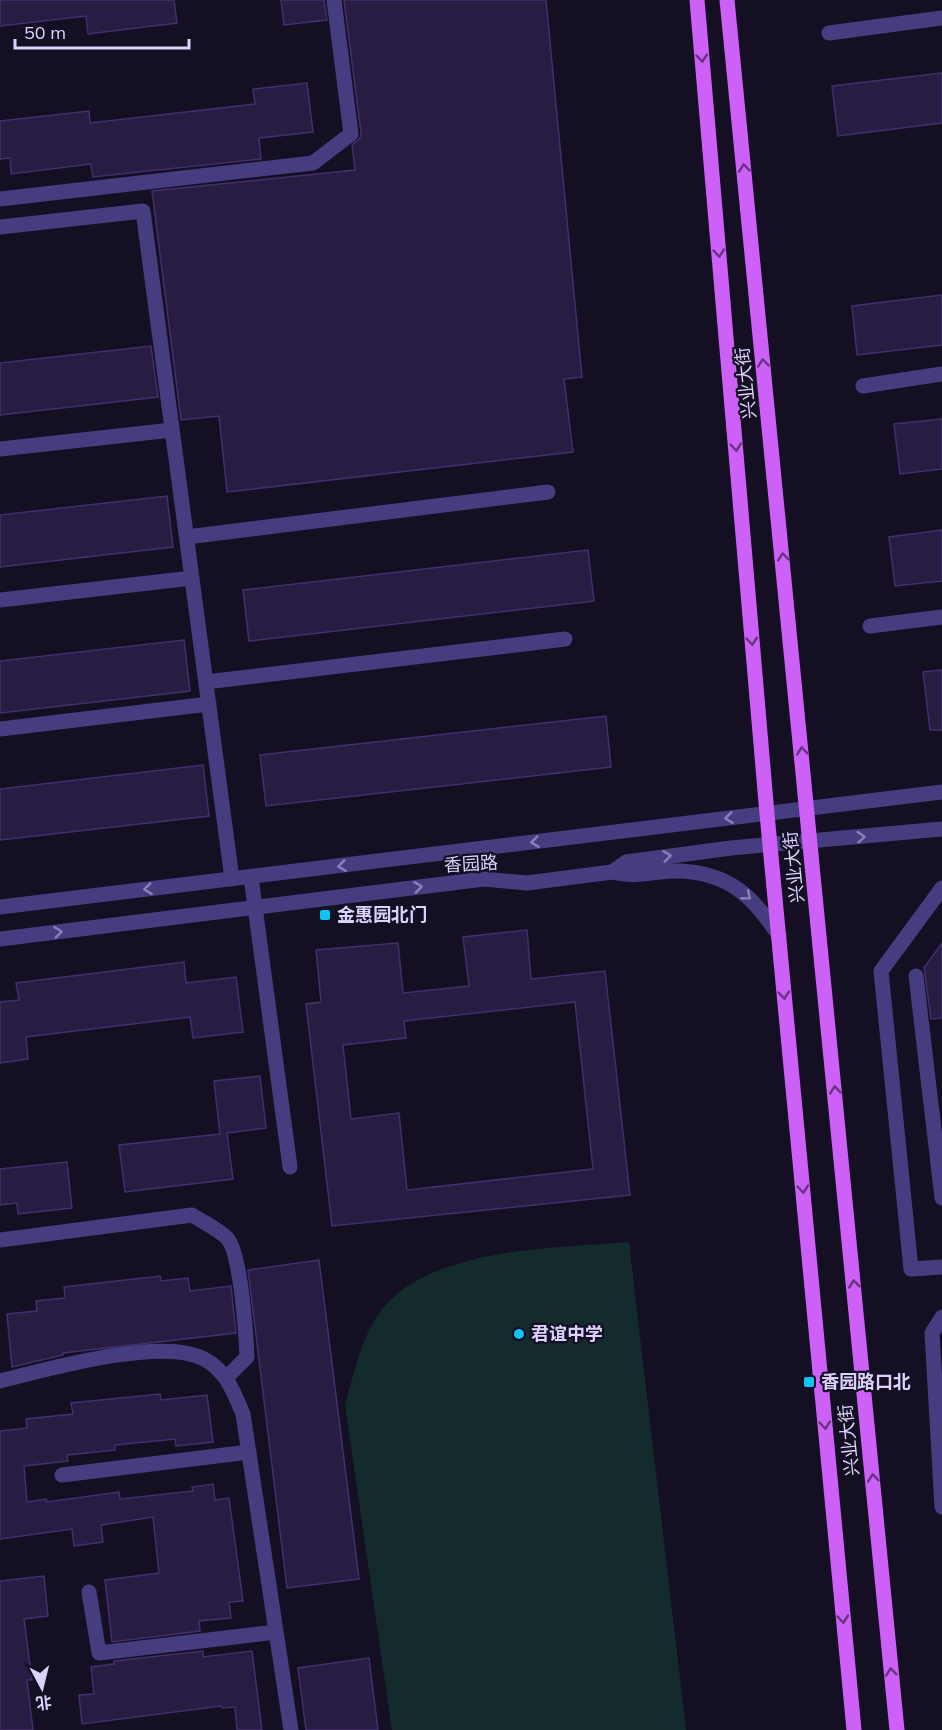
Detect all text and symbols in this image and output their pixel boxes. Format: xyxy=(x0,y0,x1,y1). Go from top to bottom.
scale bar xyxy=(15,12,189,50)
text: 50 m xyxy=(24,21,66,44)
one-way arrow xyxy=(695,54,708,63)
one-way arrow xyxy=(738,164,751,173)
one-way arrow xyxy=(712,248,725,257)
street label: 兴业大街 xyxy=(730,346,761,420)
one-way arrow xyxy=(757,358,770,367)
one-way arrow xyxy=(729,442,742,451)
one-way arrow xyxy=(777,552,790,561)
one-way arrow xyxy=(746,637,759,646)
one-way arrow xyxy=(796,746,809,755)
one-way arrow xyxy=(724,812,733,824)
street label: 兴业大街 xyxy=(778,830,809,904)
one-way arrow xyxy=(856,831,865,844)
one-way arrow xyxy=(531,835,540,848)
street label: 香园路 xyxy=(443,851,499,876)
one-way arrow xyxy=(662,851,671,863)
one-way arrow xyxy=(337,859,346,871)
one-way arrow xyxy=(144,882,153,895)
one-way arrow xyxy=(414,882,423,894)
one-way arrow xyxy=(740,889,751,900)
place label: 金惠园北门 xyxy=(337,903,427,926)
marker: 金惠园北门 xyxy=(318,908,332,922)
one-way arrow xyxy=(53,926,63,939)
one-way arrow xyxy=(777,990,790,999)
one-way arrow xyxy=(829,1085,842,1094)
one-way arrow xyxy=(796,1184,809,1193)
one-way arrow xyxy=(848,1279,861,1288)
place label: 君谊中学 xyxy=(531,1322,603,1345)
marker: 君谊中学 xyxy=(512,1327,526,1341)
place label: 香园路口北 xyxy=(821,1370,911,1393)
marker: 香园路口北 xyxy=(802,1375,816,1389)
street label: 兴业大街 xyxy=(833,1403,864,1477)
one-way arrow xyxy=(818,1420,831,1429)
one-way arrow xyxy=(867,1473,880,1482)
one-way arrow xyxy=(836,1614,849,1623)
north arrow xyxy=(12,1658,72,1718)
one-way arrow xyxy=(885,1667,898,1676)
text: 北 xyxy=(35,1692,53,1714)

